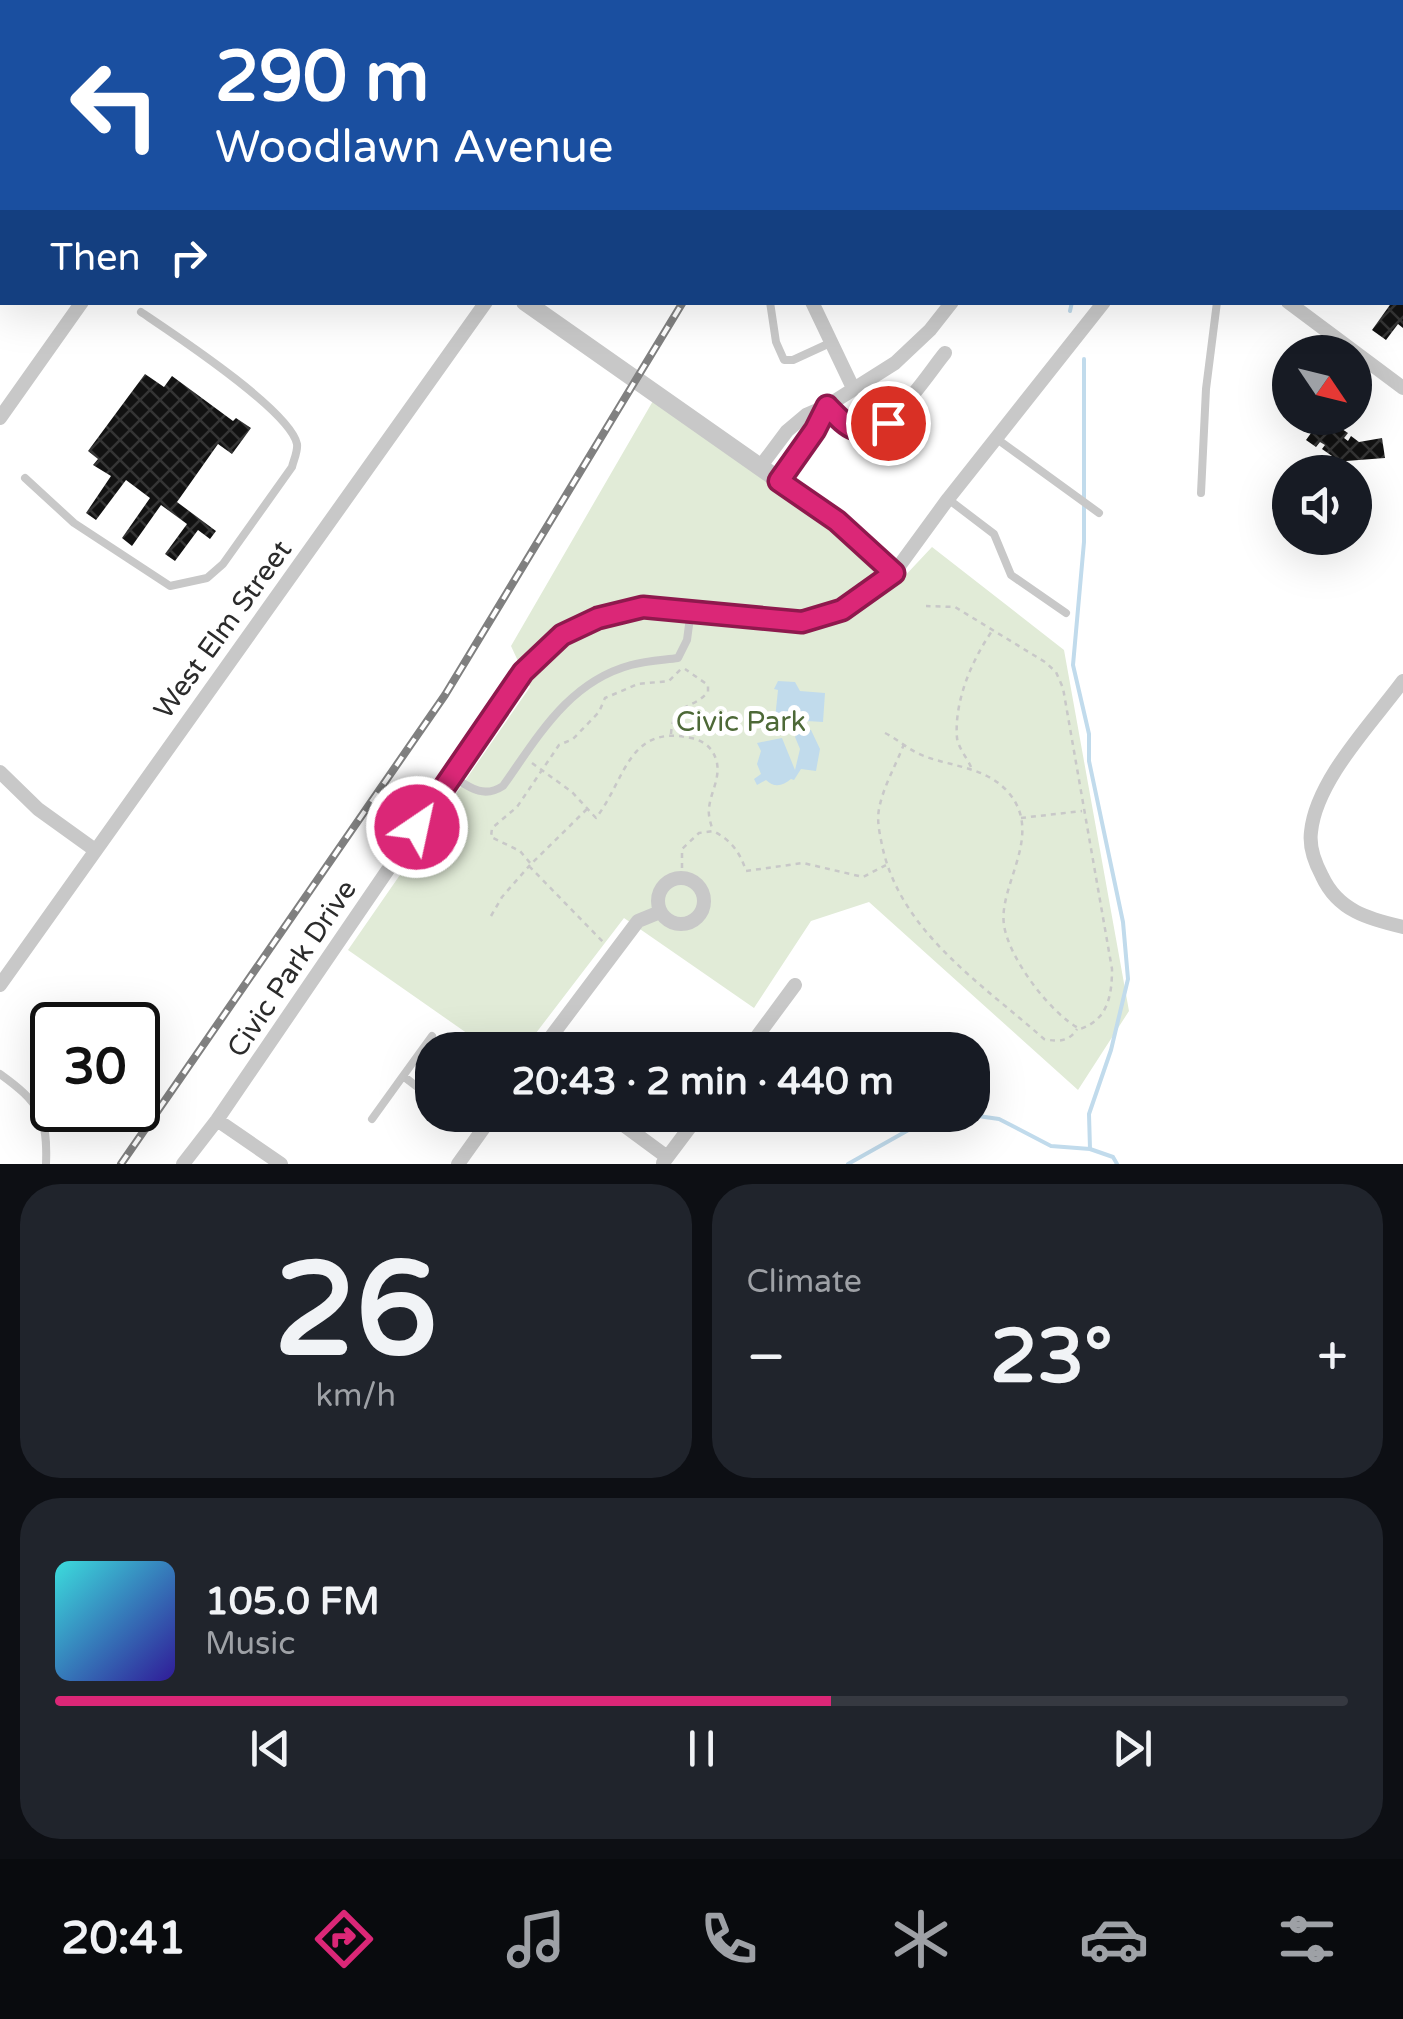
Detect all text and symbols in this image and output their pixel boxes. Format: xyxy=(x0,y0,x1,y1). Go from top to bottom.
text: 290 m xyxy=(215,36,429,120)
icon: left xyxy=(50,40,180,170)
text: Woodlawn Avenue xyxy=(215,121,613,175)
icon: right xyxy=(161,230,216,285)
text: Then xyxy=(50,235,141,281)
north arrow xyxy=(1272,335,1372,435)
map controls xyxy=(1272,335,1372,555)
pin xyxy=(846,381,931,466)
icon: arrive xyxy=(861,396,916,451)
button: sound xyxy=(1272,455,1372,555)
street label: West Elm Street xyxy=(147,534,299,725)
park label: Civic Park xyxy=(676,705,806,739)
position arrow xyxy=(365,775,469,879)
street label: Civic Park Drive xyxy=(220,873,364,1064)
speed limit sign: 30 xyxy=(30,1002,160,1132)
text: 20:43 · 2 min · 440 m xyxy=(511,1059,894,1105)
text: 26 xyxy=(274,1234,437,1390)
text: Climate xyxy=(747,1263,862,1301)
text: 23° xyxy=(990,1312,1113,1402)
text: − xyxy=(747,1325,786,1391)
text: + xyxy=(1317,1325,1348,1391)
text: km/h xyxy=(316,1377,396,1415)
text: 105.0 FM xyxy=(205,1579,380,1625)
text: Music xyxy=(205,1625,295,1663)
icon: previous xyxy=(243,1721,298,1776)
icon: pause xyxy=(674,1721,729,1776)
icon: next xyxy=(1105,1721,1160,1776)
icon: directions xyxy=(309,1904,379,1974)
icon: music xyxy=(501,1904,571,1974)
icon: phone xyxy=(694,1904,764,1974)
icon: climate xyxy=(886,1904,956,1974)
icon: car xyxy=(1079,1904,1149,1974)
icon: filters xyxy=(1272,1904,1342,1974)
text: 20:41 xyxy=(61,1912,186,1966)

